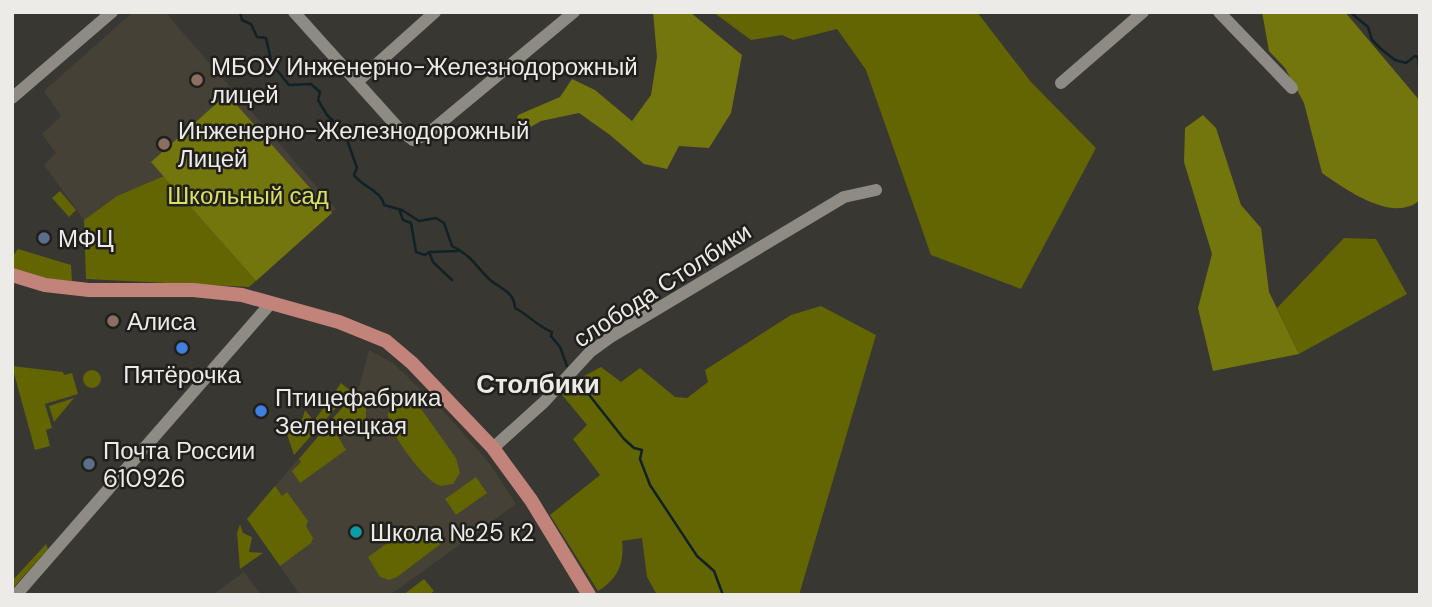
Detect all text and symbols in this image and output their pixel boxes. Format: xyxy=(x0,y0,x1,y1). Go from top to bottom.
place label: МБОУ Инженерно-Железнодорожный лицей xyxy=(211,51,638,110)
marker: МБОУ Инженерно-Железнодорожный лицей xyxy=(189,72,205,88)
place label: Инженерно-Железнодорожный Лицей xyxy=(178,115,530,174)
marker: Инженерно-Железнодорожный Лицей xyxy=(156,136,172,152)
park label: Школьный сад xyxy=(167,180,329,211)
street label: слобода Столбики xyxy=(567,216,757,354)
place label: МФЦ xyxy=(58,223,114,254)
marker: МФЦ xyxy=(36,230,52,246)
place label: Алиса xyxy=(127,306,196,337)
marker: Алиса xyxy=(105,313,121,329)
marker: Пятёрочка xyxy=(174,340,190,356)
place label: Пятёрочка xyxy=(123,359,241,390)
district label: Столбики xyxy=(476,367,600,401)
place label: Птицефабрика Зеленецкая xyxy=(275,382,442,441)
marker: Птицефабрика Зеленецкая xyxy=(253,403,269,419)
place label: Почта России 610926 xyxy=(103,435,255,494)
marker: Почта России 610926 xyxy=(81,456,97,472)
place label: Школа №25 к2 xyxy=(370,517,534,548)
marker: Школа №25 к2 xyxy=(348,524,364,540)

